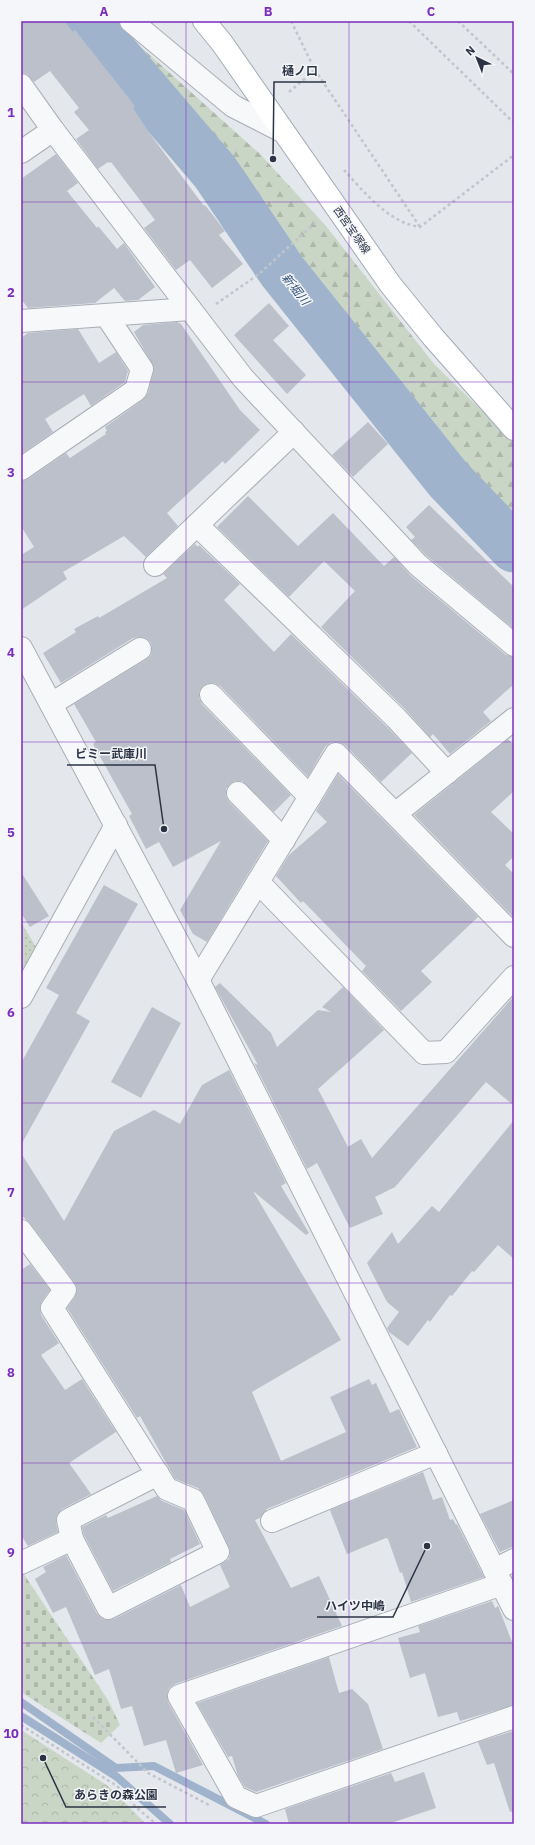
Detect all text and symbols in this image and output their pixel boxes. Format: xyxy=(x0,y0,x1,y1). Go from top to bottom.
text: A xyxy=(100,3,109,20)
text: B xyxy=(264,3,273,20)
text: C xyxy=(427,3,436,20)
north arrow xyxy=(457,38,497,78)
text: N xyxy=(462,43,478,59)
callout: 樋ノ口 xyxy=(274,58,326,82)
text: 樋ノ口 xyxy=(282,63,318,78)
text: 1 xyxy=(7,104,15,121)
street label: 西宮宝塚線 xyxy=(330,203,374,257)
water label: 新堀川 xyxy=(279,270,314,309)
text: 2 xyxy=(7,284,15,301)
text: 3 xyxy=(7,464,15,481)
text: 4 xyxy=(7,644,15,661)
callout: ビミー武庫川 xyxy=(67,741,155,765)
text: ビミー武庫川 xyxy=(75,746,147,761)
text: 5 xyxy=(7,824,15,841)
text: 6 xyxy=(7,1004,15,1021)
text: 7 xyxy=(7,1184,15,1201)
text: 8 xyxy=(7,1364,15,1381)
text: 9 xyxy=(7,1544,15,1561)
callout: ハイツ中嶋 xyxy=(317,1593,393,1617)
text: ハイツ中嶋 xyxy=(325,1598,385,1613)
text: 10 xyxy=(3,1725,19,1742)
callout: あらきの森公園 xyxy=(66,1783,166,1807)
text: あらきの森公園 xyxy=(74,1787,158,1802)

